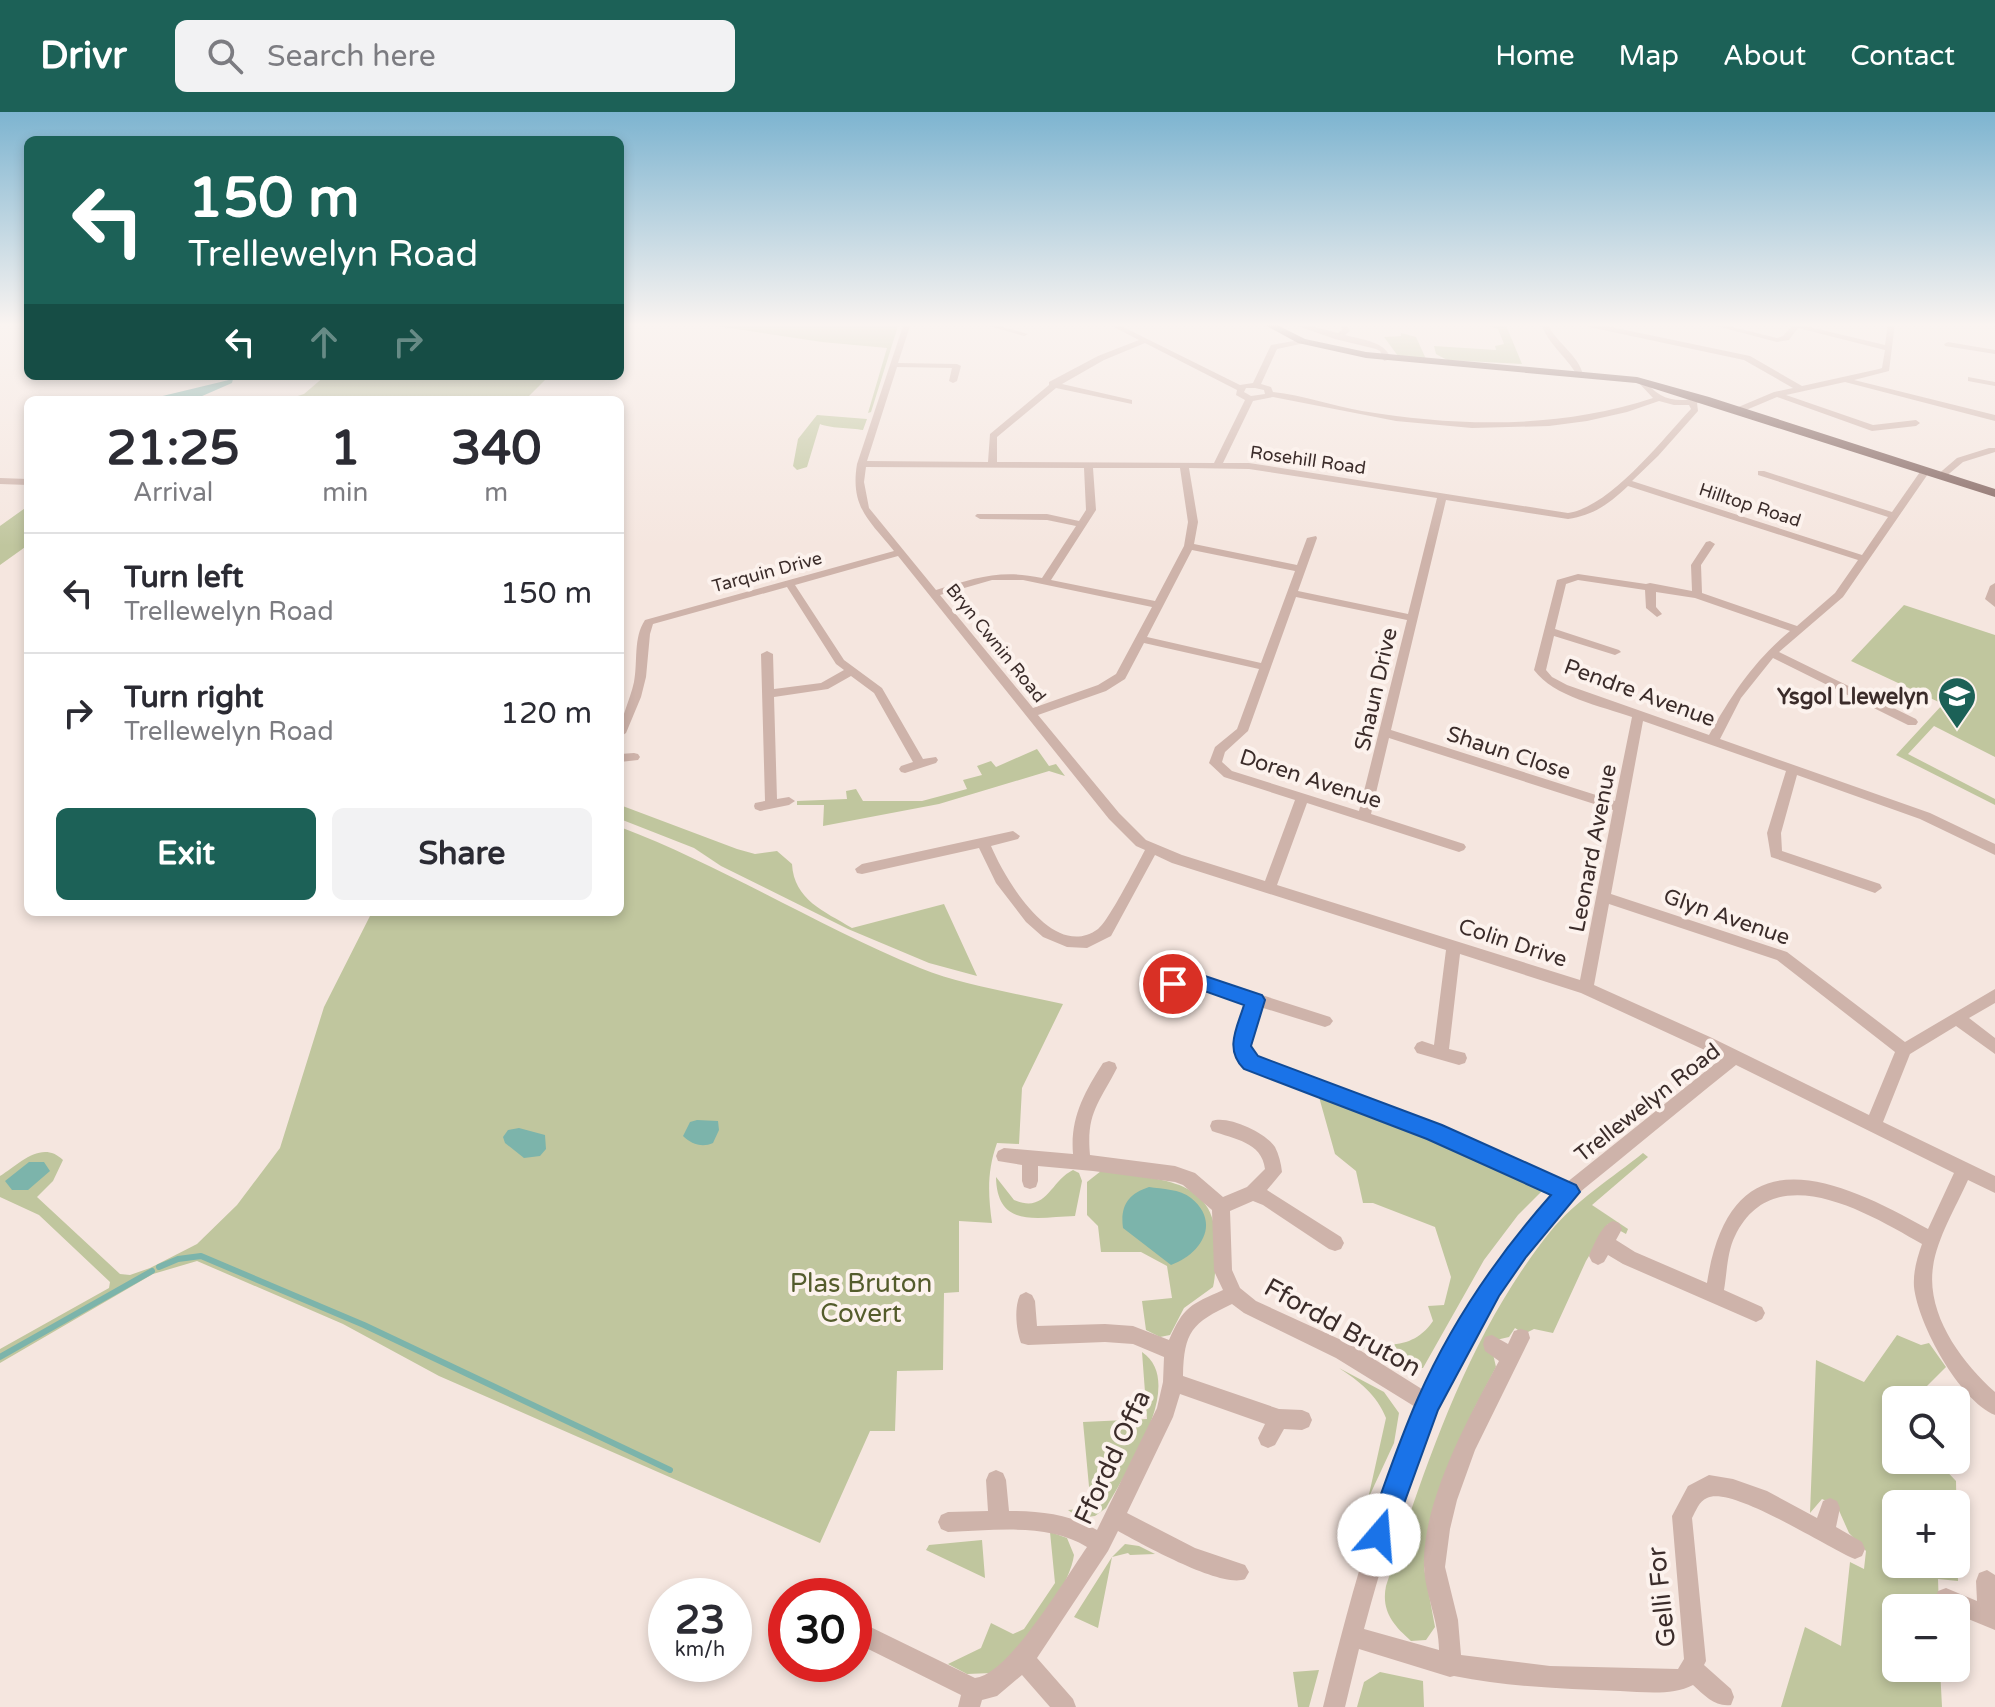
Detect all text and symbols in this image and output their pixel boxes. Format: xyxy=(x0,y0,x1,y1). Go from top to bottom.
search box xyxy=(175,20,735,92)
text: Drivr xyxy=(40,33,127,79)
icon: search xyxy=(203,34,247,78)
text: Search here xyxy=(267,38,436,75)
text: Home xyxy=(1495,39,1575,73)
text: Map xyxy=(1619,39,1679,73)
text: About xyxy=(1723,39,1806,73)
text: Contact xyxy=(1850,39,1955,73)
text: 150 m xyxy=(188,165,359,232)
icon: left xyxy=(56,168,160,272)
text: Trellewelyn Road xyxy=(188,233,478,276)
icon: left xyxy=(218,320,262,364)
icon: ahead xyxy=(302,320,346,364)
icon: right xyxy=(386,320,430,364)
text: 21:25 xyxy=(107,420,240,478)
text: 1 xyxy=(330,420,360,478)
text: 340 xyxy=(451,420,541,478)
street label: Rosehill Road xyxy=(1249,441,1367,479)
text: Arrival xyxy=(133,477,213,508)
text: min xyxy=(322,477,368,508)
text: m xyxy=(484,477,508,508)
street label: Hilltop Road xyxy=(1696,478,1804,532)
street label: Tarquin Drive xyxy=(710,547,824,597)
text: Turn left xyxy=(124,559,243,596)
icon: left xyxy=(56,571,100,615)
text: 150 m xyxy=(500,575,592,612)
street label: Bryn Cwnin Road xyxy=(941,579,1051,707)
text: Trellewelyn Road xyxy=(124,596,334,627)
street label: Shaun Drive xyxy=(1349,625,1403,753)
street label: Pendre Avenue xyxy=(1560,653,1719,732)
school or university icon: Ysgol Llewelyn xyxy=(1936,675,1978,730)
text: Turn right xyxy=(124,679,264,716)
place label: Ysgol Llewelyn xyxy=(1777,684,1929,710)
icon: right xyxy=(56,691,100,735)
text: 120 m xyxy=(500,695,592,732)
text: Trellewelyn Road xyxy=(124,716,334,747)
street label: Shaun Close xyxy=(1443,721,1574,785)
street label: Doren Avenue xyxy=(1236,744,1385,814)
street label: Leonard Avenue xyxy=(1564,762,1622,934)
button: Exit xyxy=(56,808,316,900)
button: Share xyxy=(332,808,592,900)
street label: Glyn Avenue xyxy=(1660,883,1793,951)
street label: Colin Drive xyxy=(1455,913,1570,973)
pin xyxy=(1139,950,1207,1018)
icon: arrive xyxy=(1151,962,1195,1006)
street label: Trellewelyn Road xyxy=(1570,1038,1725,1168)
park label: Plas Bruton Covert xyxy=(790,1268,932,1329)
street label: Ffordd Bruton xyxy=(1259,1272,1427,1383)
street label: Ffordd Offa xyxy=(1068,1385,1157,1529)
map controls xyxy=(1882,1386,1970,1682)
button: search xyxy=(1882,1386,1970,1474)
button: + xyxy=(1882,1490,1970,1578)
position arrow xyxy=(1337,1493,1421,1577)
street label: Gelli For xyxy=(1641,1545,1682,1649)
speed limit sign: 30 xyxy=(768,1578,872,1682)
button: − xyxy=(1882,1594,1970,1682)
text: 23 xyxy=(675,1596,725,1644)
text: km/h xyxy=(675,1638,725,1662)

